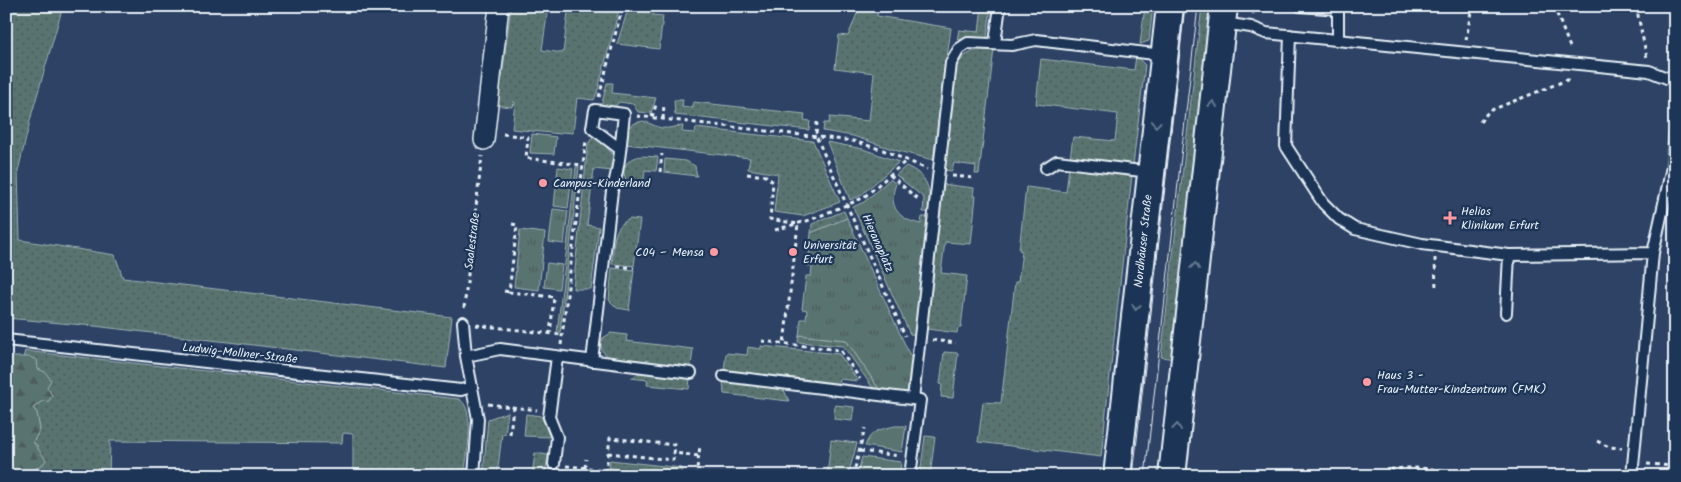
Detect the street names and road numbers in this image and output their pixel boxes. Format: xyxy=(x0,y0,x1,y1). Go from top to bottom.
street label: Nordhäuser Straße xyxy=(1129,193,1158,289)
street label: Saalestraße xyxy=(460,211,486,271)
street label: Hieranaplatz xyxy=(856,211,899,275)
street label: Ludwig-Mollner-Straße xyxy=(181,338,299,369)

